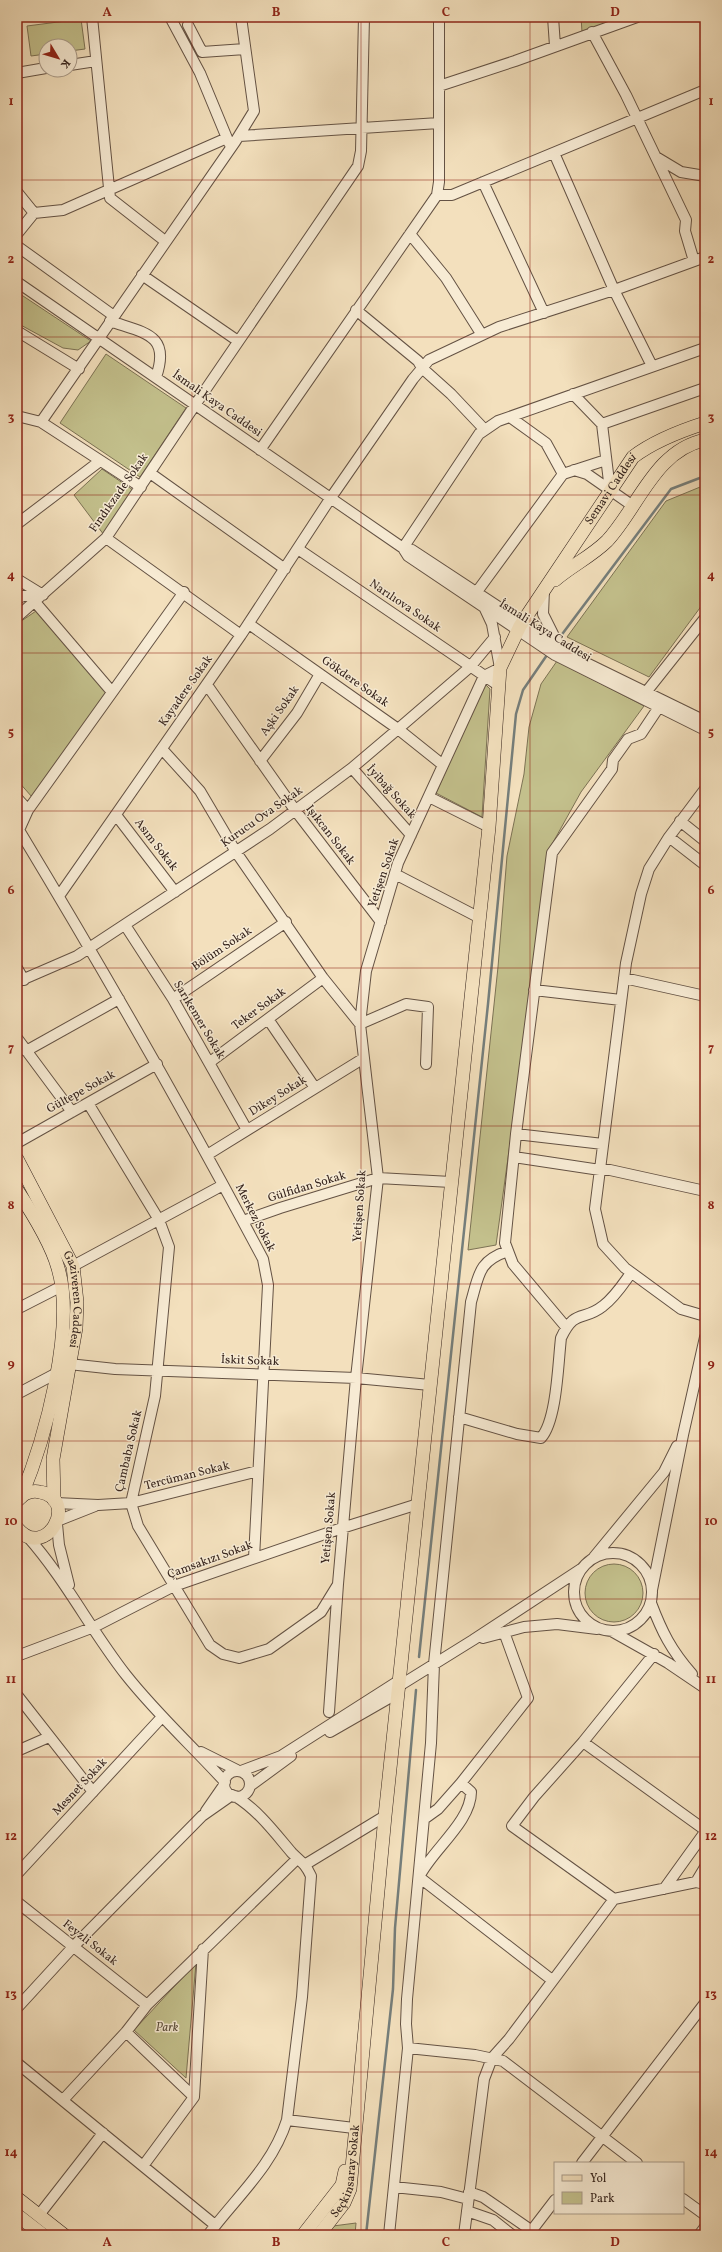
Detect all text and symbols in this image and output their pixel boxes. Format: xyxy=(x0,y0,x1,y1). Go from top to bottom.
text: A xyxy=(102,4,112,22)
text: B xyxy=(272,4,281,22)
text: C xyxy=(442,4,450,22)
text: D xyxy=(610,4,620,22)
north arrow xyxy=(38,38,78,78)
text: K xyxy=(56,55,73,71)
text: 1 xyxy=(8,93,14,111)
text: 1 xyxy=(708,93,714,111)
text: 2 xyxy=(8,251,15,269)
text: 2 xyxy=(708,251,715,269)
street label: İsmali Kaya Caddesi xyxy=(169,367,265,441)
text: 3 xyxy=(8,409,15,427)
text: 3 xyxy=(708,409,715,427)
street label: Semavi Caddesi xyxy=(582,449,640,528)
street label: Fındıkzade Sokak xyxy=(86,450,152,536)
text: 4 xyxy=(7,567,15,585)
text: 4 xyxy=(707,567,715,585)
street label: Narılıova Sokak xyxy=(366,576,445,636)
street label: İsmali Kaya Caddesi xyxy=(496,596,595,666)
street label: Kayadere Sokak xyxy=(155,652,217,730)
street label: Gökdere Sokak xyxy=(318,653,392,711)
street label: Aşki Sokak xyxy=(257,682,303,739)
text: 5 xyxy=(8,724,14,742)
text: 5 xyxy=(708,724,714,742)
street label: İyibağ Sokak xyxy=(363,762,420,823)
street label: Kurucu Ova Sokak xyxy=(218,782,307,851)
street label: Işıkcan Sokak xyxy=(301,802,359,869)
street label: Asım Sokak xyxy=(131,816,182,875)
street label: Yetişen Sokak xyxy=(365,836,403,910)
text: 6 xyxy=(7,882,15,900)
text: 6 xyxy=(707,882,715,900)
street label: Bölüm Sokak xyxy=(189,923,255,975)
street label: Sarıkemer Sokak xyxy=(169,978,229,1063)
street label: Teker Sokak xyxy=(229,984,290,1034)
text: 7 xyxy=(8,1040,14,1058)
text: 7 xyxy=(708,1040,714,1058)
street label: Gültepe Sokak xyxy=(44,1066,118,1117)
street label: Dikey Sokak xyxy=(246,1072,310,1120)
street label: Gülfidan Sokak xyxy=(266,1167,348,1206)
street label: Yetişen Sokak xyxy=(349,1169,371,1243)
street label: Merkez Sokak xyxy=(231,1181,279,1255)
text: 8 xyxy=(7,1197,15,1215)
text: 8 xyxy=(707,1197,715,1215)
street label: Gaziveren Caddesi xyxy=(58,1248,85,1350)
street label: İskit Sokak xyxy=(221,1352,280,1370)
text: 9 xyxy=(7,1355,15,1373)
text: 9 xyxy=(707,1355,715,1373)
street label: Çambaba Sokak xyxy=(112,1408,146,1494)
street label: Tercüman Sokak xyxy=(143,1458,232,1494)
street label: Yetişen Sokak xyxy=(318,1491,340,1565)
text: 10 xyxy=(4,1513,18,1531)
text: 10 xyxy=(704,1513,718,1531)
street label: Çamsakızı Sokak xyxy=(165,1537,255,1583)
text: 11 xyxy=(6,1671,16,1689)
text: 11 xyxy=(706,1671,716,1689)
street label: Mesnet Sokak xyxy=(49,1754,111,1819)
text: 12 xyxy=(5,1828,17,1846)
text: 12 xyxy=(705,1828,717,1846)
street label: Feyzli Sokak xyxy=(59,1916,121,1970)
text: 13 xyxy=(5,1986,17,2004)
text: 13 xyxy=(705,1986,717,2004)
park label: Park xyxy=(156,2020,179,2036)
street label: Seçkinsaray Sokak xyxy=(327,2123,364,2221)
text: 14 xyxy=(4,2144,18,2162)
text: 14 xyxy=(704,2144,718,2162)
legend xyxy=(554,2162,684,2214)
text: Yol xyxy=(590,2171,607,2187)
text: Park xyxy=(590,2191,615,2207)
text: A xyxy=(102,2234,112,2252)
text: B xyxy=(272,2234,281,2252)
text: C xyxy=(442,2234,450,2252)
text: D xyxy=(610,2234,620,2252)

